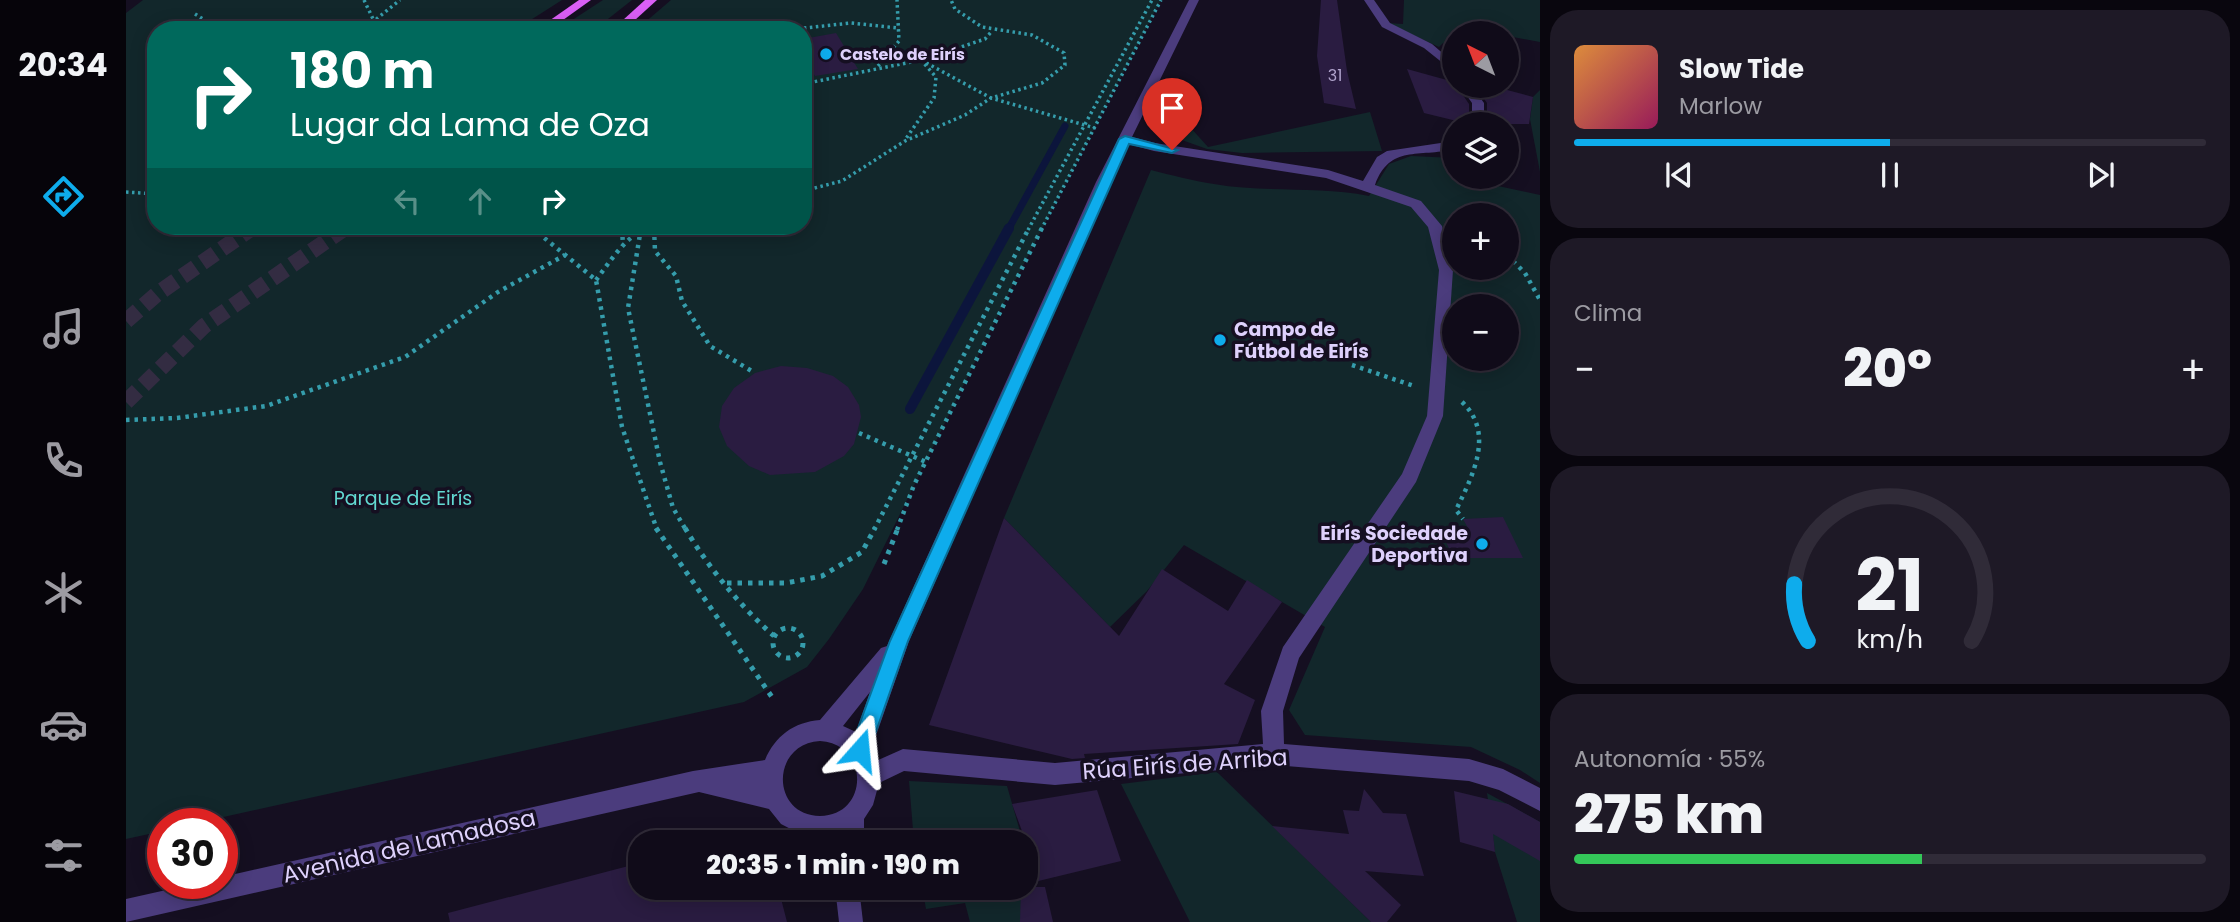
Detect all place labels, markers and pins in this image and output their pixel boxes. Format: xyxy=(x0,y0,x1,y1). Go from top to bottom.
place label: Castelo de Eirís xyxy=(840,43,965,66)
marker: Castelo de Eirís xyxy=(818,46,834,62)
pin xyxy=(1142,78,1202,150)
place label: Campo de Fútbol de Eirís xyxy=(1234,316,1369,365)
marker: Campo de Fútbol de Eirís xyxy=(1212,332,1228,348)
place label: Eirís Sociedade Deportiva xyxy=(1320,520,1468,569)
marker: Eirís Sociedade Deportiva xyxy=(1474,536,1490,552)

